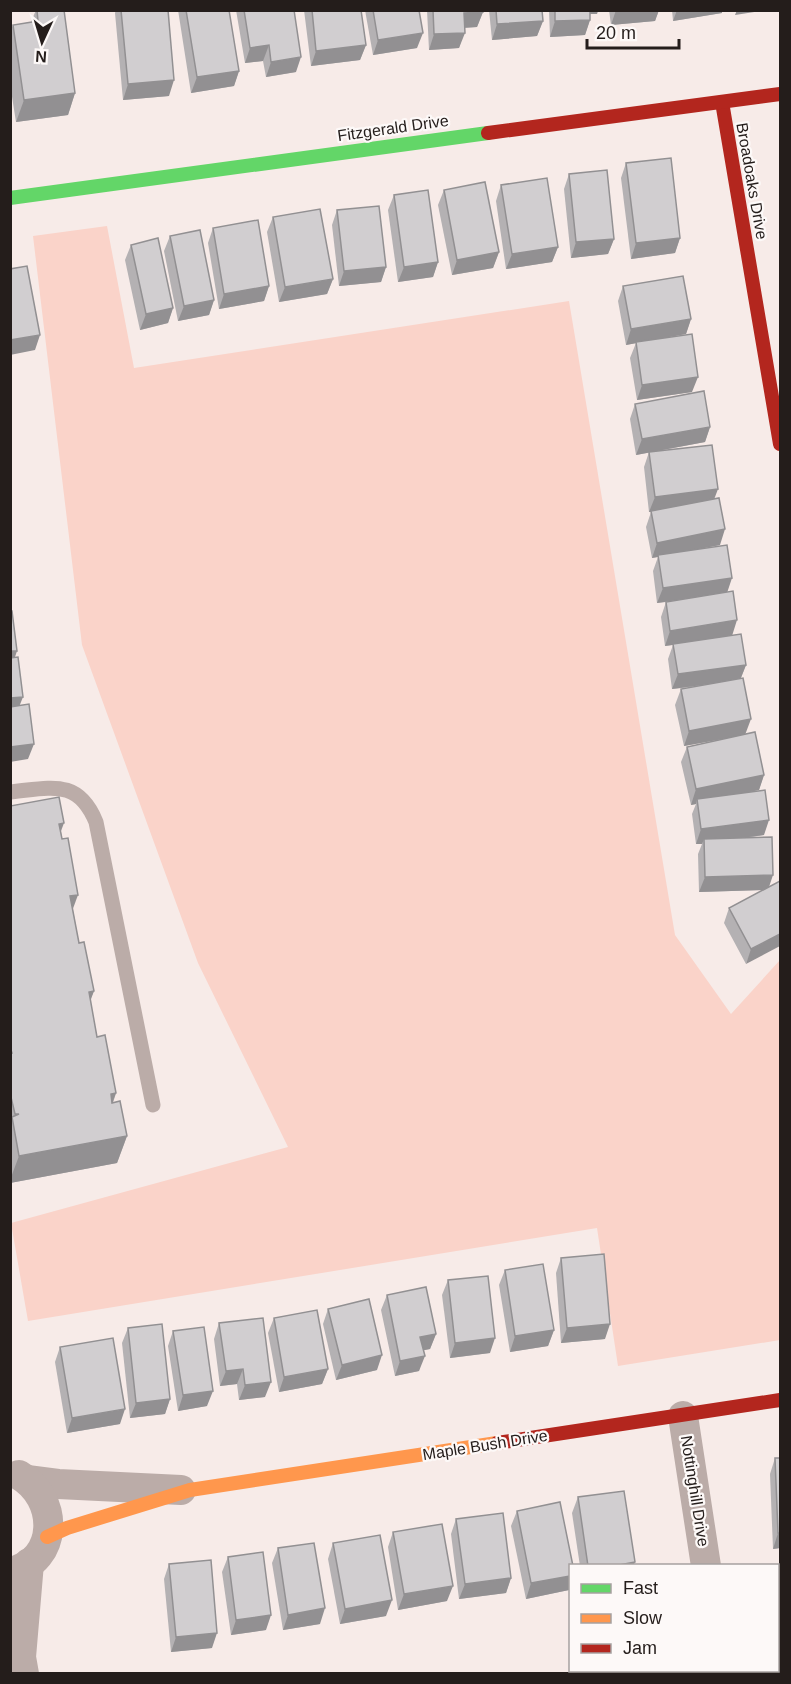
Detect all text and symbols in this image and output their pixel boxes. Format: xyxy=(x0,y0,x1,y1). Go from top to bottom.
north arrow xyxy=(12,12,72,72)
scale bar xyxy=(587,12,678,50)
text: 20 m xyxy=(596,23,636,43)
text: N xyxy=(35,48,47,65)
street label: Fitzgerald Drive xyxy=(336,112,450,144)
street label: Broadoaks Drive xyxy=(733,121,771,241)
street label: Maple Bush Drive xyxy=(421,1427,549,1463)
street label: Nottinghill Drive xyxy=(678,1434,712,1548)
legend xyxy=(569,1564,779,1672)
text: Fast xyxy=(623,1578,658,1598)
text: Slow xyxy=(623,1608,663,1628)
text: Jam xyxy=(623,1638,657,1658)

